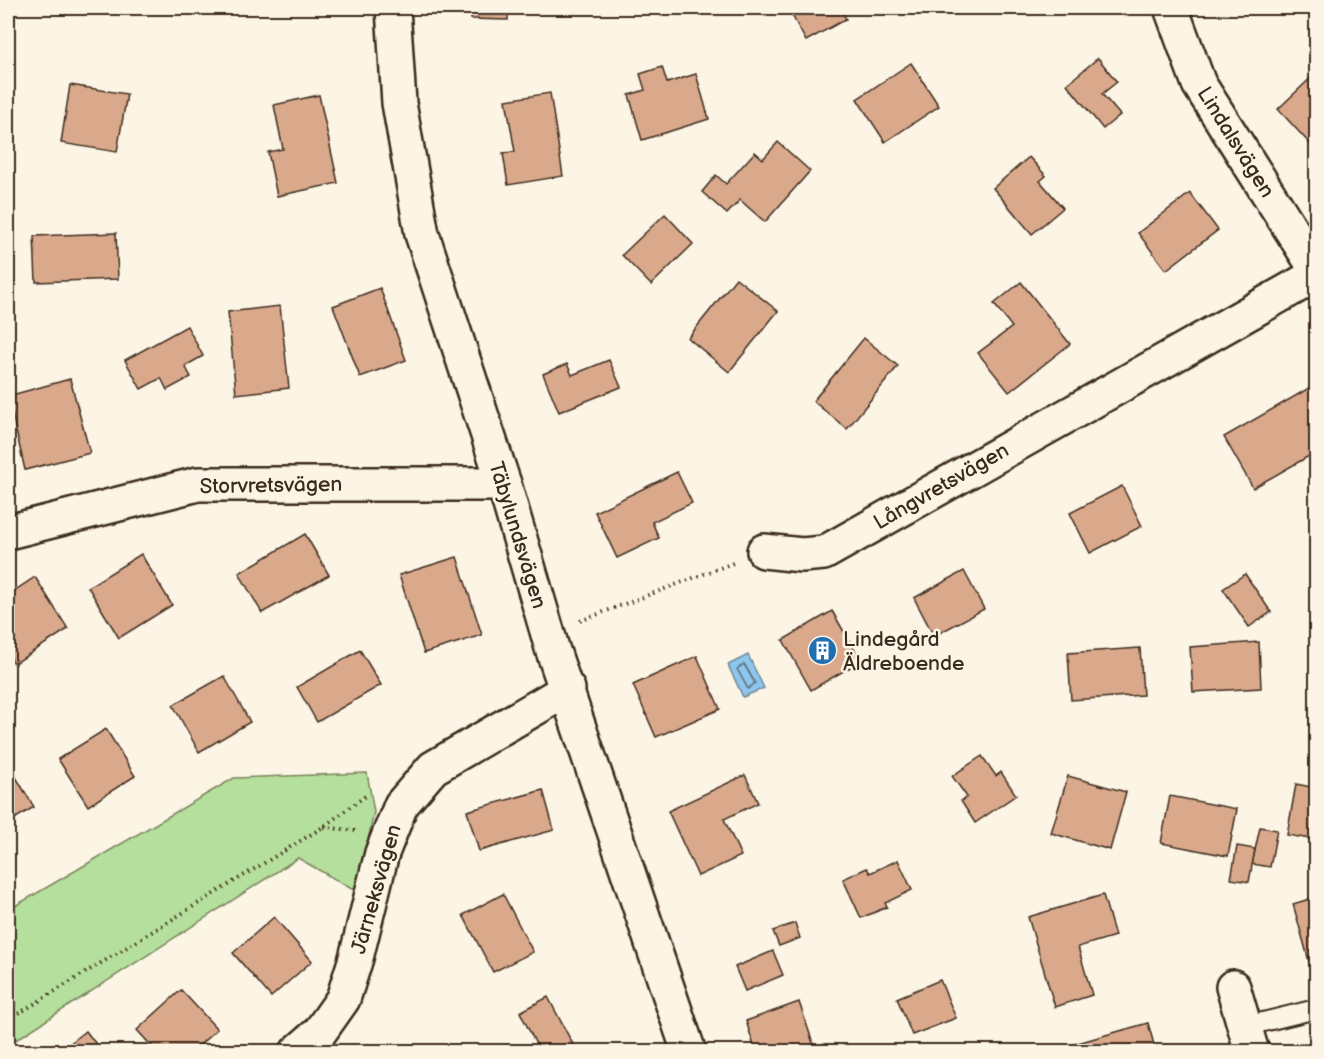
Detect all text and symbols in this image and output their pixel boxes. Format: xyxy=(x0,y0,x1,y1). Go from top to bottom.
street label: Lindalsvägen xyxy=(1192,82,1280,202)
street label: Långvretsvägen xyxy=(869,438,1013,535)
street label: Täbylundsvägen xyxy=(483,459,552,612)
street label: Storvretsvägen xyxy=(200,472,342,499)
place label: Lindegård Äldreboende xyxy=(843,627,964,676)
building icon: Lindegård Äldreboende xyxy=(806,635,838,667)
street label: Järneksvägen xyxy=(346,822,407,957)

